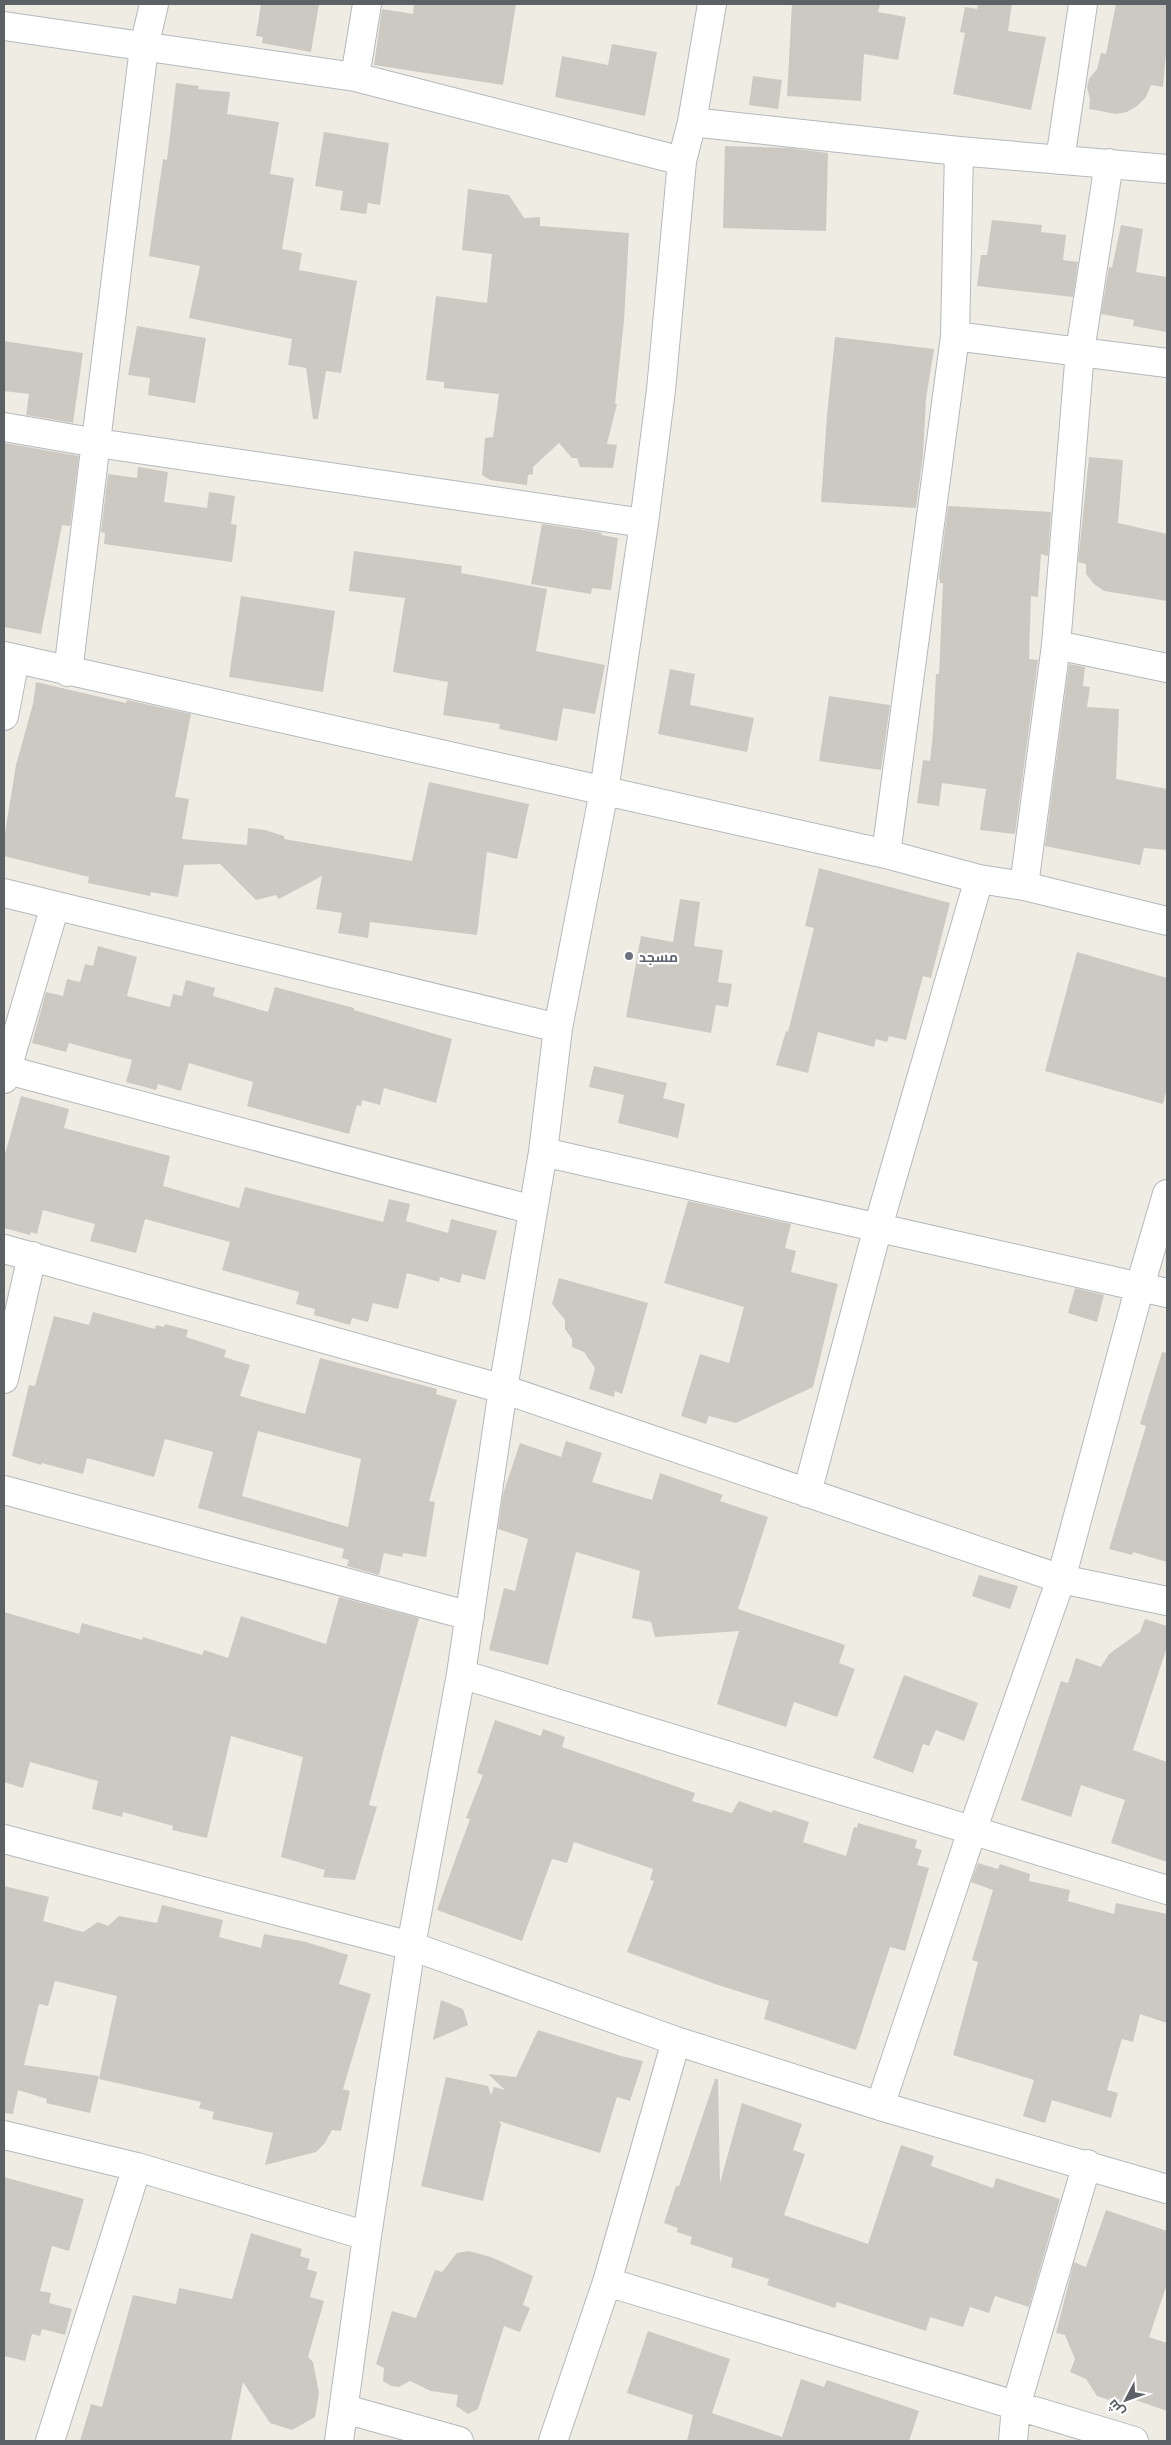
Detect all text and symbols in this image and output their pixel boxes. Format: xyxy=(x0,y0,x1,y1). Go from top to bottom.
place label: مسجد xyxy=(639,948,678,965)
marker: مسجد xyxy=(623,950,635,962)
north arrow xyxy=(1101,2375,1151,2425)
text: ش xyxy=(1103,2396,1129,2421)

